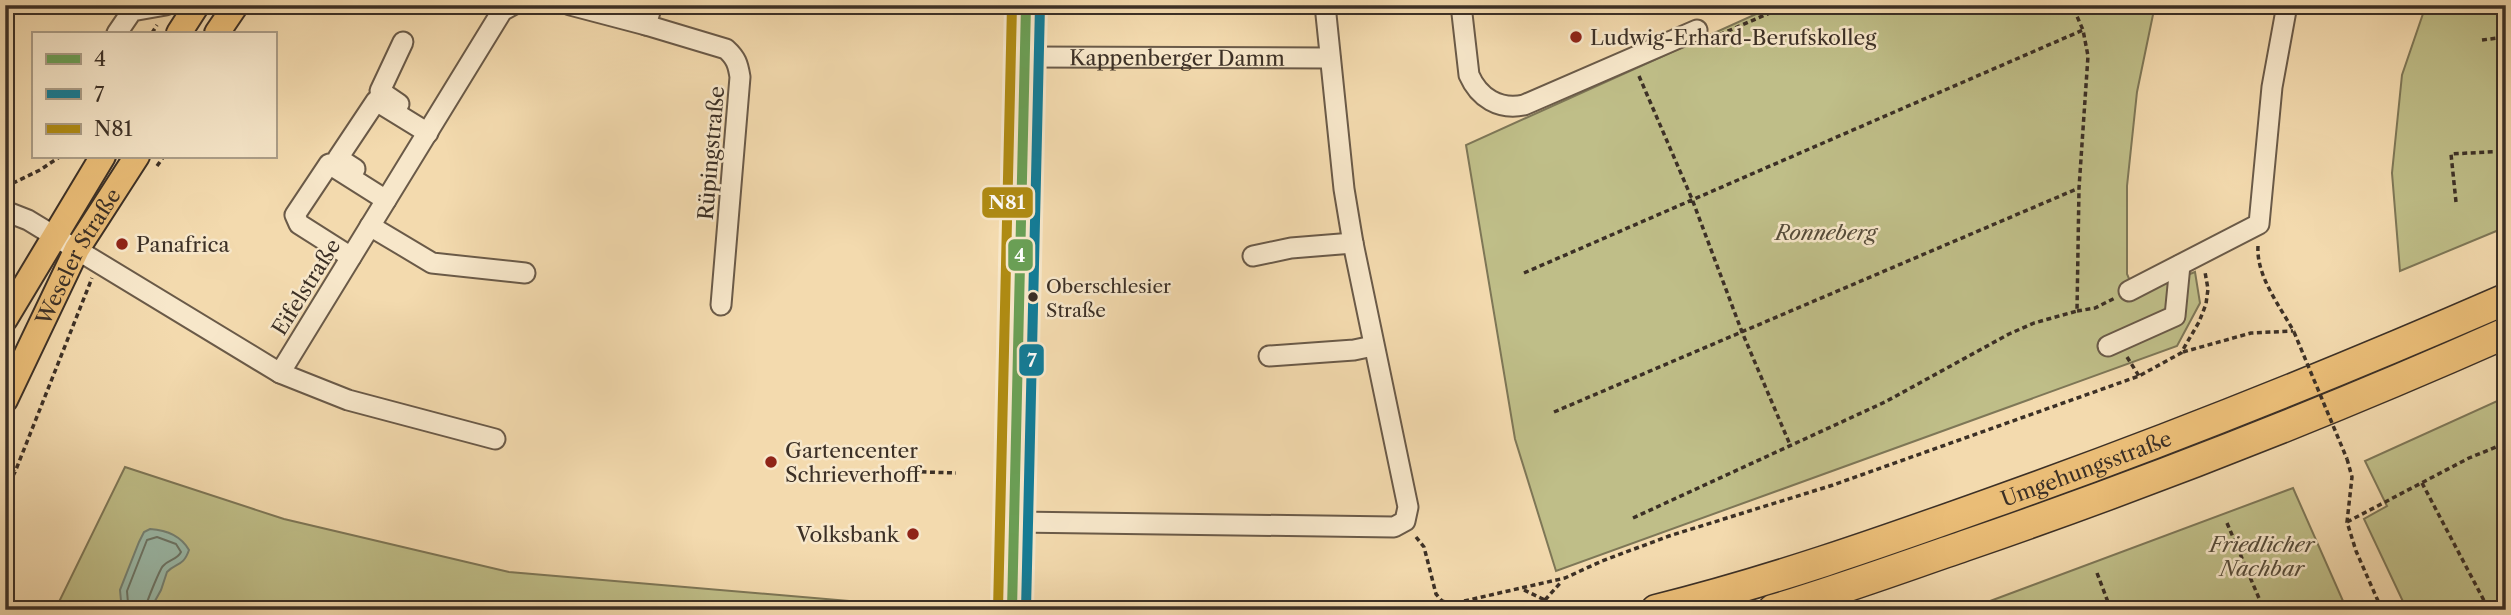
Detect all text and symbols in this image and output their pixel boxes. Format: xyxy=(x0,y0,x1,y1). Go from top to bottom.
place label: Ludwig-Erhard-Berufskolleg xyxy=(1590,25,1877,50)
marker: Ludwig-Erhard-Berufskolleg xyxy=(1568,29,1584,45)
legend xyxy=(32,32,276,158)
street label: Kappenberger Damm xyxy=(1069,45,1285,70)
text: 4 xyxy=(94,46,106,71)
text: 7 xyxy=(94,82,105,107)
street label: Rüpingstraße xyxy=(693,85,729,221)
text: N81 xyxy=(94,116,133,141)
street label: Weseler Straße xyxy=(30,184,125,330)
line badge: N81 xyxy=(981,186,1034,219)
text: N81 xyxy=(989,191,1026,214)
park label: Ronneberg xyxy=(1773,220,1879,245)
place label: Panafrica xyxy=(136,232,231,257)
street label: Eifelstraße xyxy=(267,234,345,340)
marker: Panafrica xyxy=(114,236,130,252)
line badge: 4 xyxy=(1007,238,1034,272)
text: 4 xyxy=(1014,244,1026,267)
place label: Oberschlesier Straße xyxy=(1046,275,1171,322)
marker: Oberschlesier Straße xyxy=(1026,290,1040,304)
line badge: 7 xyxy=(1018,343,1045,377)
text: 7 xyxy=(1027,349,1037,372)
street label: Umgehungsstraße xyxy=(1997,425,2175,511)
place label: Gartencenter Schrieverhoff xyxy=(785,438,923,487)
marker: Gartencenter Schrieverhoff xyxy=(763,454,779,470)
place label: Volksbank xyxy=(795,522,900,547)
marker: Volksbank xyxy=(905,526,921,542)
park label: Friedlicher Nachbar xyxy=(2207,532,2316,581)

